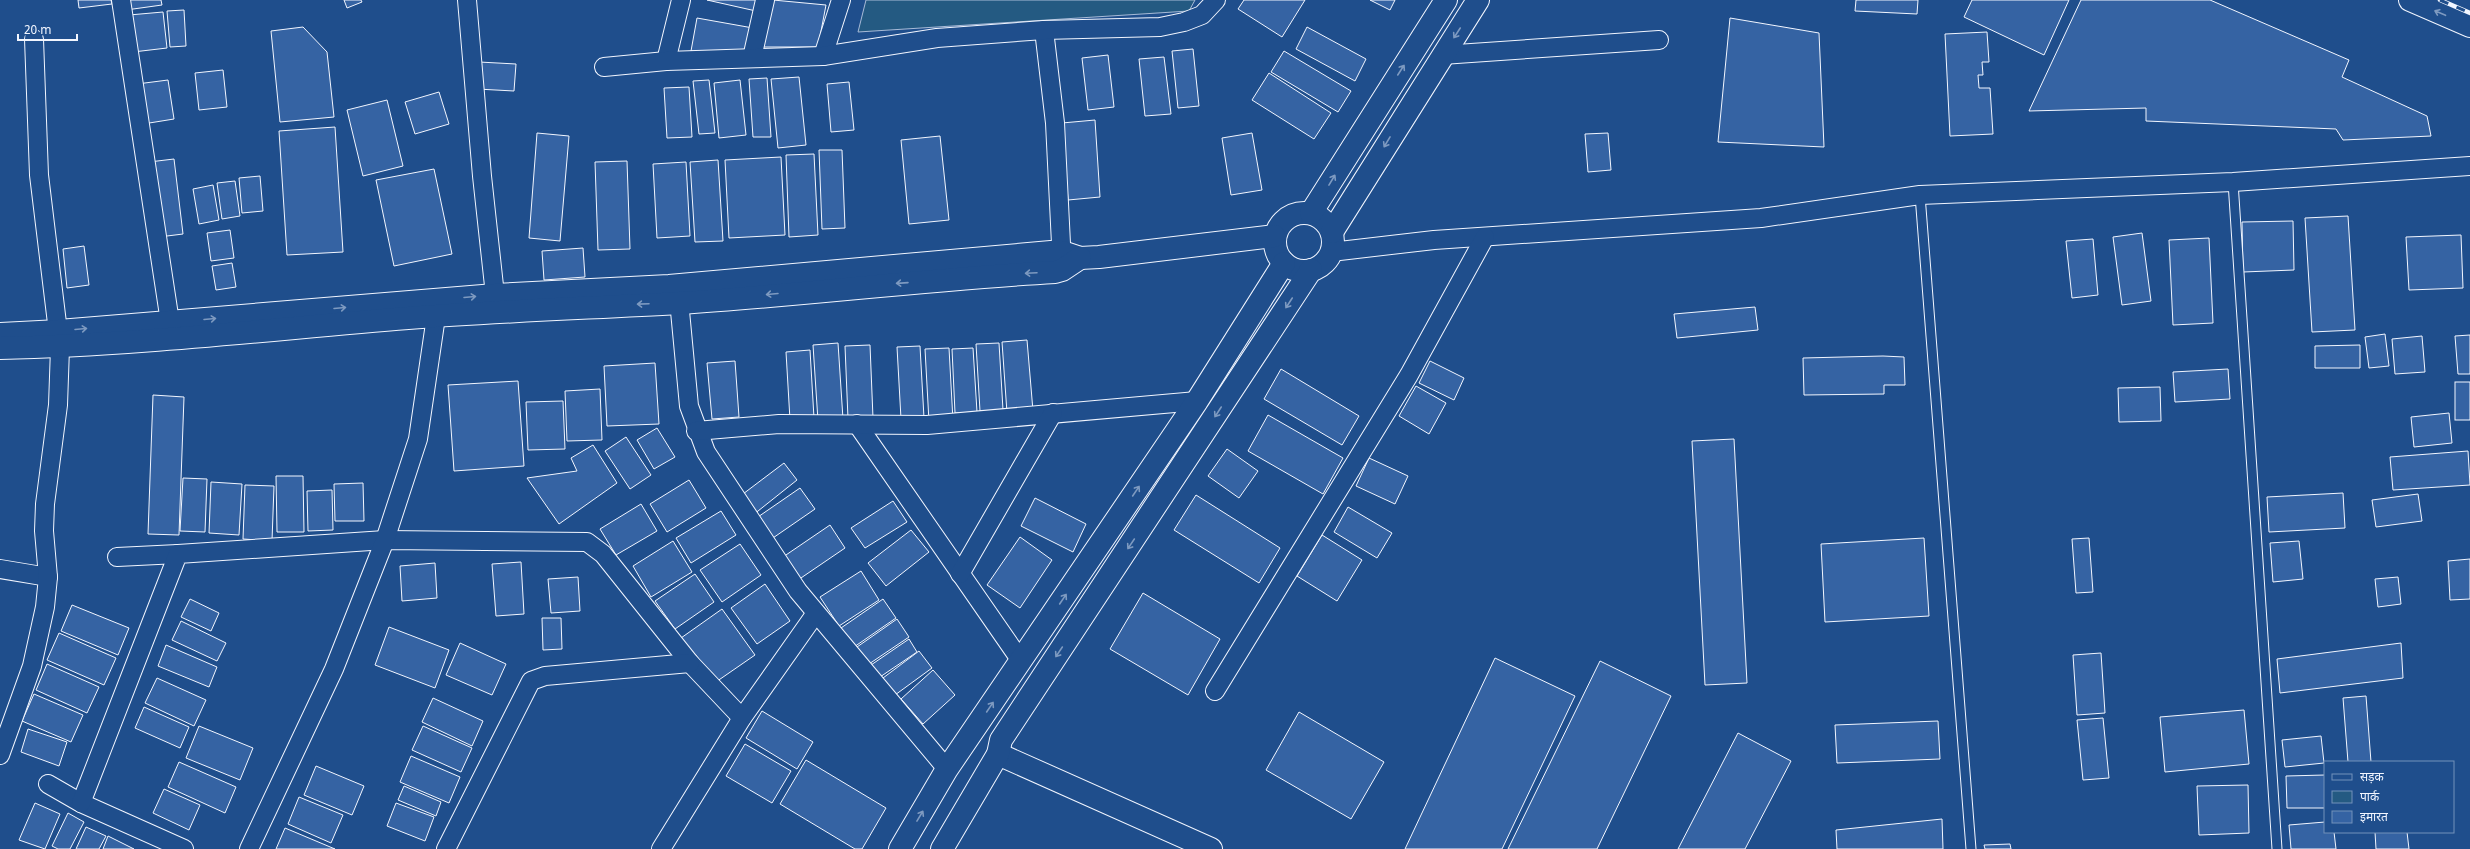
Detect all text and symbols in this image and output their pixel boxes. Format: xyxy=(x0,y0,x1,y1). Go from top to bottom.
one-way arrow xyxy=(2434,9,2446,16)
scale bar xyxy=(18,16,77,42)
text: 20 m xyxy=(24,23,52,39)
one-way arrow xyxy=(1452,27,1460,39)
one-way arrow xyxy=(1396,64,1405,75)
one-way arrow xyxy=(1382,136,1390,148)
one-way arrow xyxy=(1328,174,1336,186)
one-way arrow xyxy=(1025,270,1038,277)
one-way arrow xyxy=(896,279,909,286)
one-way arrow xyxy=(766,291,779,298)
one-way arrow xyxy=(463,294,476,301)
one-way arrow xyxy=(1285,297,1293,309)
one-way arrow xyxy=(637,300,650,308)
one-way arrow xyxy=(333,305,346,312)
one-way arrow xyxy=(203,315,216,323)
one-way arrow xyxy=(74,326,87,333)
one-way arrow xyxy=(1214,406,1222,418)
one-way arrow xyxy=(1132,486,1140,497)
one-way arrow xyxy=(1127,538,1135,549)
one-way arrow xyxy=(1059,594,1067,605)
one-way arrow xyxy=(1055,646,1063,657)
one-way arrow xyxy=(986,701,994,712)
legend xyxy=(2324,761,2454,833)
text: सड़क xyxy=(2360,770,2385,786)
text: पार्क xyxy=(2360,790,2380,806)
one-way arrow xyxy=(916,810,924,822)
text: इमारत xyxy=(2360,810,2389,826)

